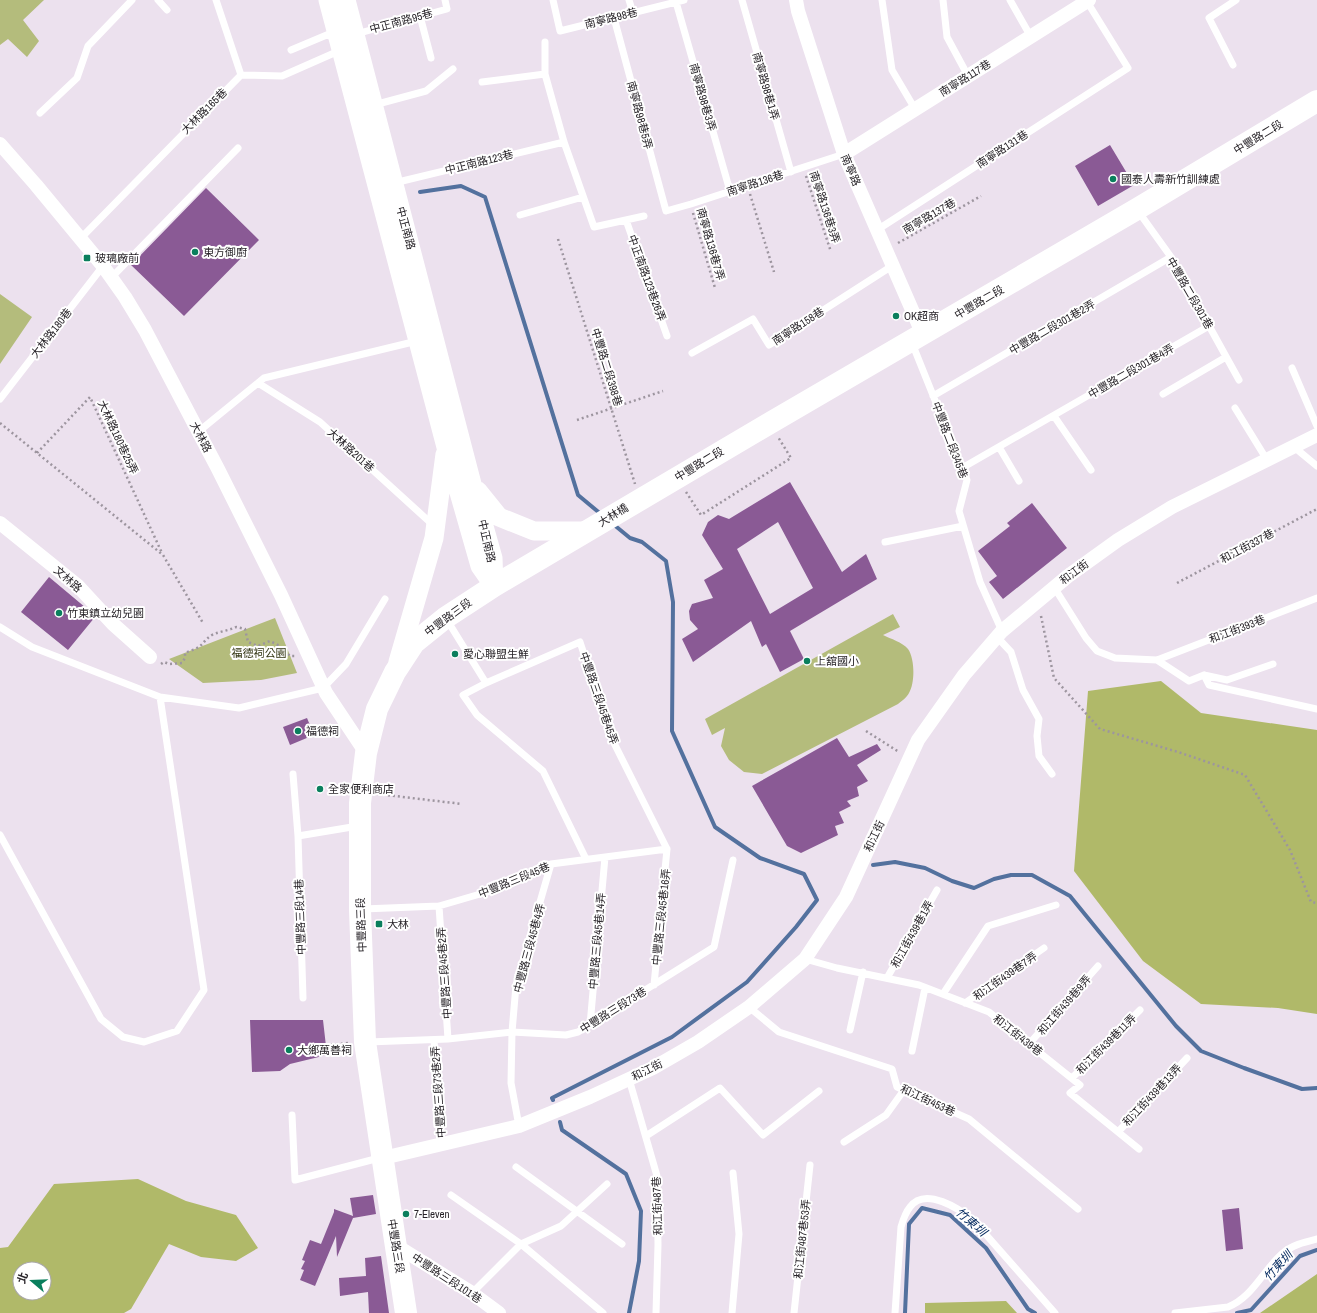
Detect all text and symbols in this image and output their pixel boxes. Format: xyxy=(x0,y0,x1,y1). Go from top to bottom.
street label: 南寧路98巷 xyxy=(583,5,639,31)
street label: 中正南路95巷 xyxy=(368,6,434,36)
street label: 南寧路98巷1弄 xyxy=(750,50,782,122)
street label: 南寧路117巷 xyxy=(937,57,993,99)
street label: 南寧路98巷3弄 xyxy=(687,61,719,133)
street label: 南寧路98巷5弄 xyxy=(624,79,656,151)
street label: 大林路165巷 xyxy=(178,85,230,137)
street label: 中豐路二段 xyxy=(1231,117,1285,157)
street label: 南寧路131巷 xyxy=(973,127,1031,171)
street label: 中正南路123巷 xyxy=(443,147,515,177)
street label: 南寧路 xyxy=(838,152,864,188)
street label: 南寧路136巷 xyxy=(725,167,785,199)
street label: 南寧路136巷3弄 xyxy=(807,169,843,245)
place label: 國泰人壽新竹訓練處 xyxy=(1121,172,1220,186)
marker: 國泰人壽新竹訓練處 xyxy=(1108,174,1118,184)
street label: 南寧路137巷 xyxy=(900,195,958,237)
street label: 中正南路 xyxy=(394,205,418,251)
street label: 南寧路136巷7弄 xyxy=(694,206,728,282)
street label: 中正南路123巷26弄 xyxy=(625,233,669,323)
place label: 東方御廚 xyxy=(203,245,247,259)
marker: 東方御廚 xyxy=(190,247,200,257)
place label: 玻璃廠前 xyxy=(95,251,139,265)
marker: 玻璃廠前 xyxy=(82,253,92,263)
street label: 中豐路二段301巷 xyxy=(1164,254,1216,332)
street label: 中豐路二段 xyxy=(952,282,1006,322)
street label: 中豐路二段301巷2弄 xyxy=(1006,297,1098,357)
street label: 南寧路158巷 xyxy=(769,304,827,348)
street label: 大林路180巷 xyxy=(27,305,75,361)
place label: OK超商 xyxy=(904,309,939,323)
marker: OK超商 xyxy=(891,311,901,321)
street label: 中豐路二段398巷 xyxy=(588,326,626,408)
street label: 中豐路二段301巷4弄 xyxy=(1085,341,1177,401)
street label: 大林路180巷25弄 xyxy=(95,398,141,476)
street label: 中豐路二段345巷 xyxy=(929,400,971,480)
street label: 大林路 xyxy=(187,419,215,455)
street label: 大林路201巷 xyxy=(324,425,378,475)
street label: 中豐路二段 xyxy=(672,444,726,484)
street label: 大林橋 xyxy=(595,501,631,529)
street label: 中正南路 xyxy=(475,518,499,564)
street label: 和江街337巷 xyxy=(1218,526,1276,566)
street label: 和江街 xyxy=(1057,556,1091,588)
street label: 文林路 xyxy=(51,563,85,595)
street label: 中豐路三段 xyxy=(422,595,474,639)
place label: 竹東鎮立幼兒園 xyxy=(67,606,144,620)
marker: 竹東鎮立幼兒園 xyxy=(54,608,64,618)
street label: 和江街393巷 xyxy=(1207,612,1267,646)
park label: 福德祠公園 xyxy=(232,646,287,660)
place label: 愛心聯盟生鮮 xyxy=(463,647,529,661)
marker: 愛心聯盟生鮮 xyxy=(450,649,460,659)
street label: 中豐路三段45巷45弄 xyxy=(577,650,621,746)
place label: 上舘國小 xyxy=(815,654,859,668)
marker: 上舘國小 xyxy=(802,656,812,666)
place label: 福德祠 xyxy=(306,724,339,738)
marker: 福德祠 xyxy=(293,726,303,736)
place label: 全家便利商店 xyxy=(328,782,394,796)
marker: 全家便利商店 xyxy=(315,784,325,794)
street label: 和江街 xyxy=(861,818,887,854)
street label: 中豐路三段45巷 xyxy=(476,859,552,901)
street label: 中豐路三段45巷16弄 xyxy=(649,868,673,966)
street label: 中豐路三段14巷 xyxy=(292,879,308,955)
street label: 中豐路三段45巷14弄 xyxy=(586,892,608,990)
street label: 中豐路三段 xyxy=(353,897,369,953)
street label: 和江街439巷1弄 xyxy=(888,898,936,970)
street label: 中豐路三段45巷4弄 xyxy=(510,902,548,994)
place label: 大林 xyxy=(387,917,409,931)
marker: 大林 xyxy=(374,919,384,929)
street label: 中豐路三段45巷2弄 xyxy=(434,927,454,1019)
street label: 和江街439巷7弄 xyxy=(970,949,1040,1003)
street label: 和江街439巷9弄 xyxy=(1034,972,1094,1038)
street label: 中豐路三段73巷 xyxy=(577,984,649,1036)
street label: 和江街439巷 xyxy=(990,1011,1046,1059)
street label: 和江街439巷11弄 xyxy=(1073,1011,1139,1077)
place label: 大鄉萬善祠 xyxy=(297,1043,352,1057)
marker: 大鄉萬善祠 xyxy=(284,1045,294,1055)
street label: 中豐路三段73巷2弄 xyxy=(428,1046,448,1138)
street label: 和江街 xyxy=(629,1056,665,1084)
street label: 和江街439巷13弄 xyxy=(1120,1061,1184,1129)
street label: 和江街453巷 xyxy=(898,1081,958,1119)
street label: 和江街487巷 xyxy=(649,1176,665,1236)
street label: 和江街487巷53弄 xyxy=(791,1198,813,1280)
water label: 竹東圳 xyxy=(952,1204,991,1241)
place label: 7-Eleven xyxy=(414,1207,450,1221)
marker: 7-Eleven xyxy=(401,1209,411,1219)
street label: 中豐路三段 xyxy=(385,1218,407,1274)
water label: 竹東圳 xyxy=(1260,1246,1297,1285)
street label: 中豐路三段101巷 xyxy=(409,1250,485,1306)
north arrow xyxy=(12,1261,52,1301)
text: 北 xyxy=(14,1270,31,1285)

